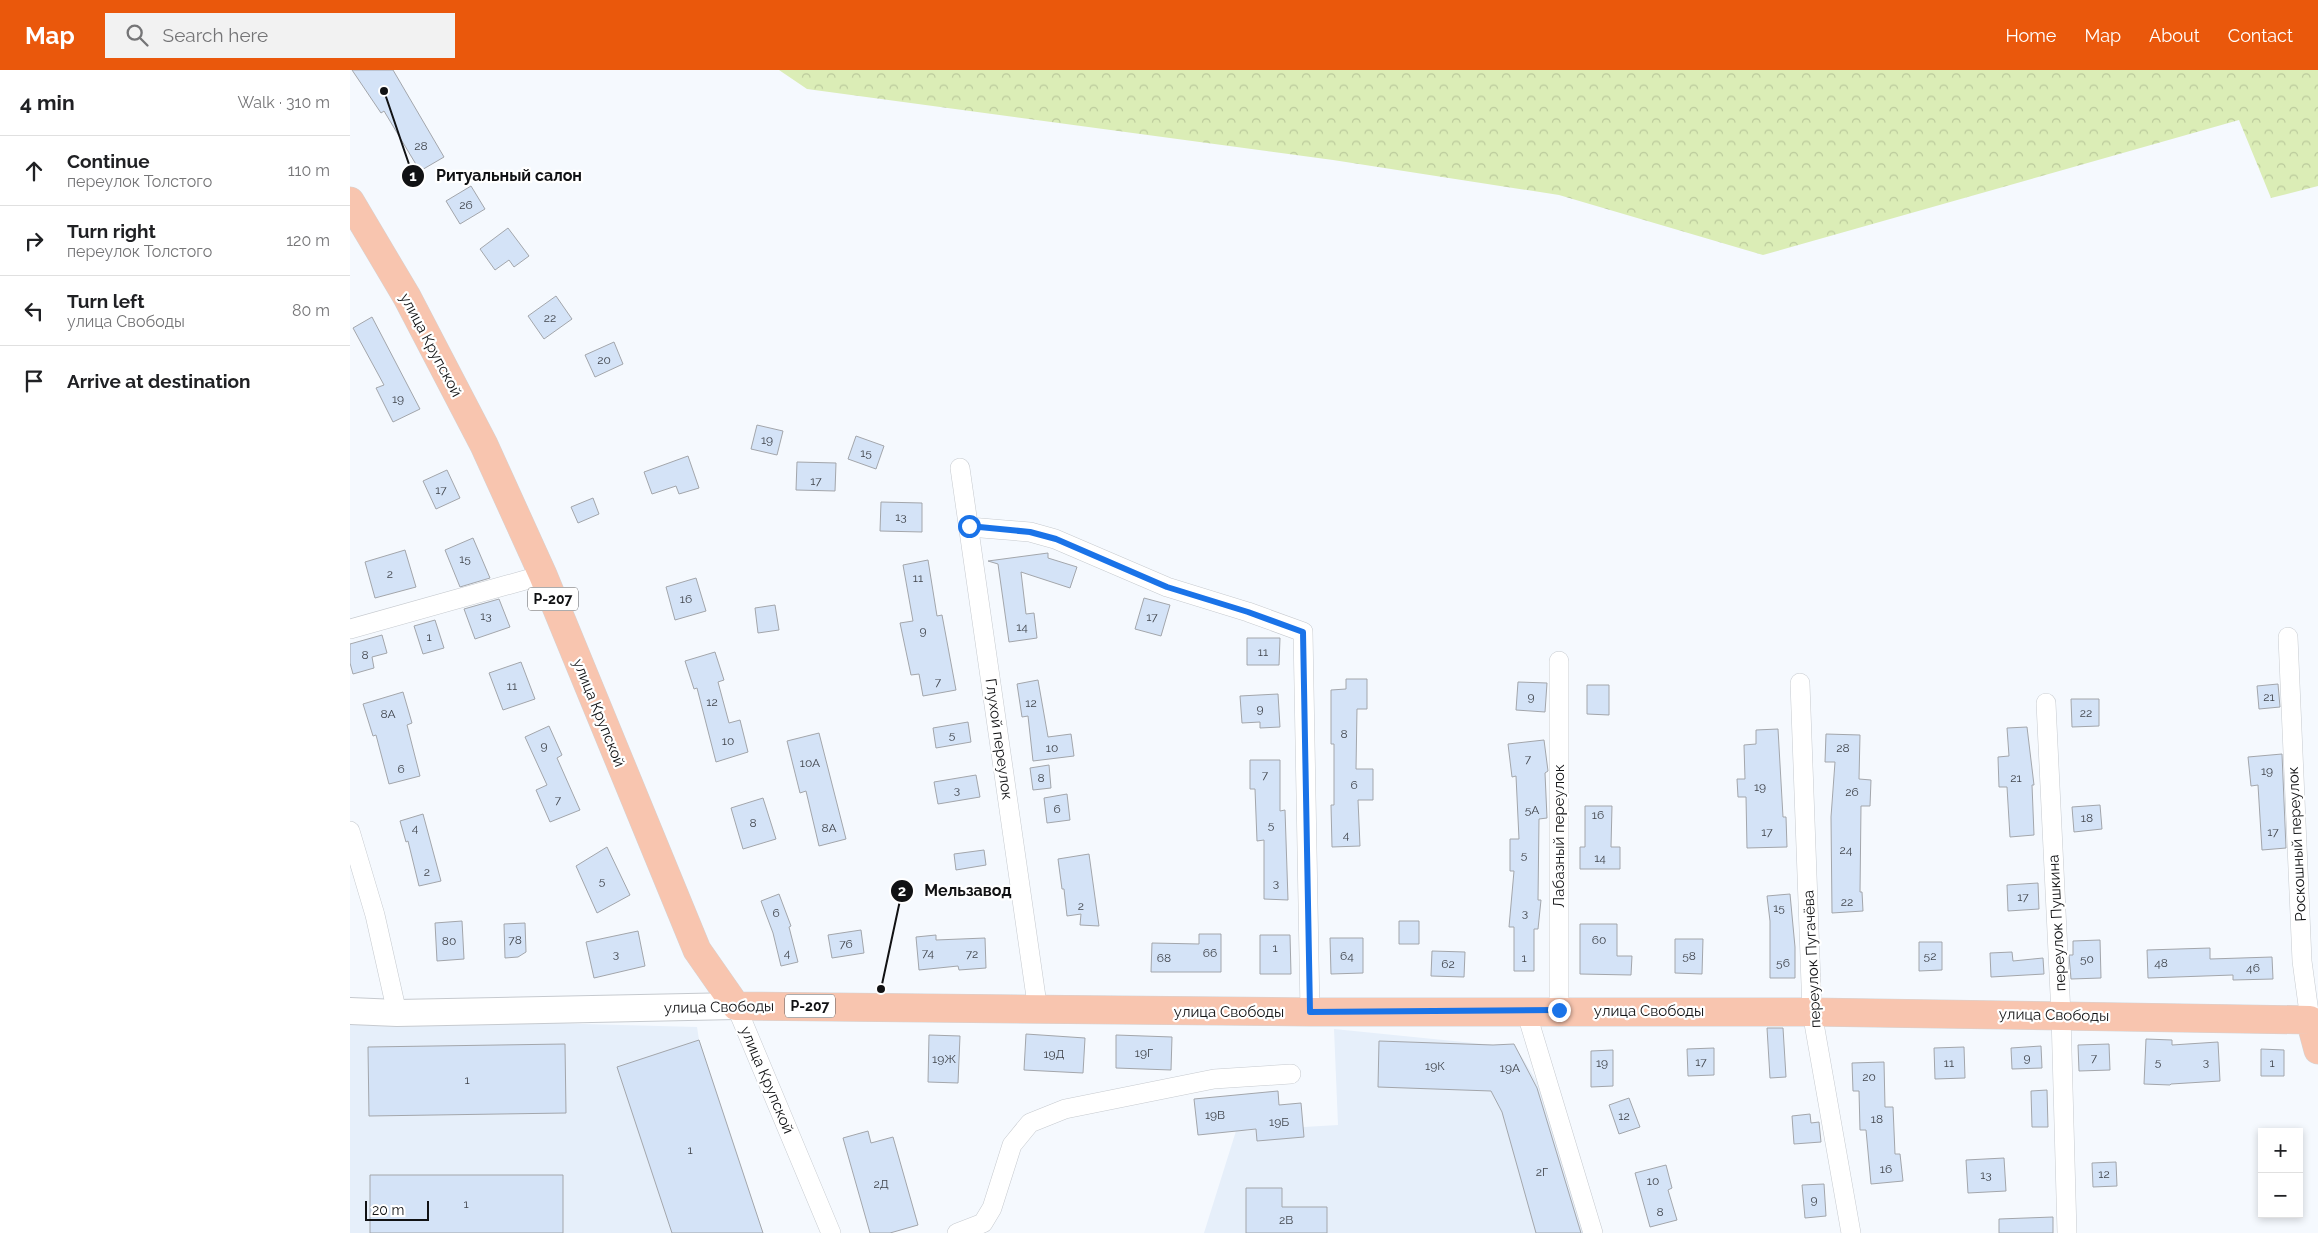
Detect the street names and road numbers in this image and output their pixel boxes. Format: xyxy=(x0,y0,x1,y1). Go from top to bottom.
street label: улица Крупской xyxy=(396,290,466,400)
road number: Р-207 xyxy=(528,588,578,610)
street label: улица Крупской xyxy=(569,656,629,770)
street label: Глухой переулок xyxy=(982,677,1016,801)
street label: Лабазный переулок xyxy=(1550,764,1568,908)
street label: Роскошный переулок xyxy=(2284,766,2310,922)
street label: переулок Пушкина xyxy=(2044,854,2070,992)
street label: переулок Пугачёва xyxy=(1799,890,1825,1028)
road number: Р-207 xyxy=(785,994,835,1018)
street label: улица Свободы xyxy=(664,997,774,1017)
street label: улица Свободы xyxy=(1594,1002,1704,1020)
street label: улица Свободы xyxy=(1174,1003,1284,1021)
street label: улица Свободы xyxy=(1999,1005,2109,1025)
street label: улица Крупской xyxy=(736,1024,798,1136)

